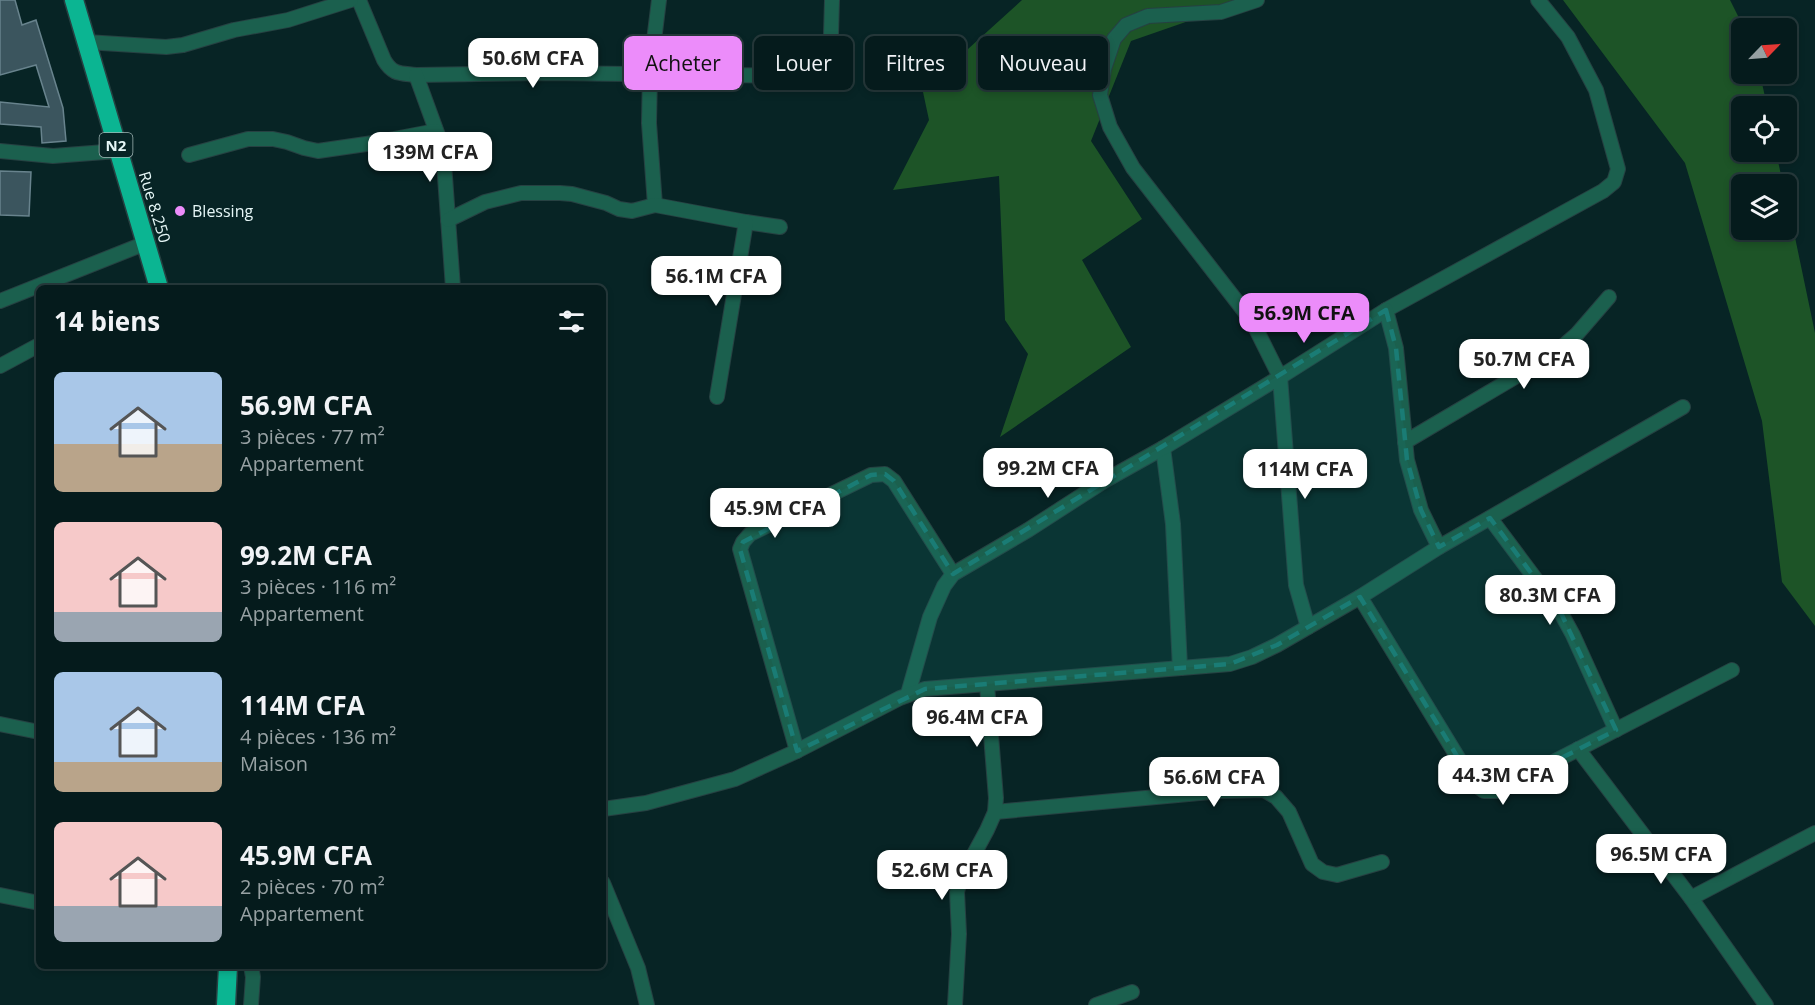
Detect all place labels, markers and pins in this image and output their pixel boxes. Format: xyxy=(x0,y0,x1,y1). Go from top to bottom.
pin: 50.6M CFA xyxy=(464,38,602,89)
pin: 139M CFA xyxy=(368,132,492,183)
place label: Blessing xyxy=(192,200,253,222)
marker: Blessing xyxy=(173,204,187,218)
pin: 56.1M CFA xyxy=(647,256,785,307)
pin: 56.9M CFA xyxy=(1235,293,1373,344)
pin: 50.7M CFA xyxy=(1455,339,1593,390)
pin: 99.2M CFA xyxy=(979,448,1117,499)
pin: 114M CFA xyxy=(1243,449,1367,500)
pin: 45.9M CFA xyxy=(706,488,844,539)
pin: 80.3M CFA xyxy=(1481,575,1619,626)
pin: 96.4M CFA xyxy=(908,697,1046,748)
pin: 44.3M CFA xyxy=(1434,755,1572,806)
pin: 56.6M CFA xyxy=(1145,757,1283,808)
pin: 96.5M CFA xyxy=(1592,834,1730,885)
pin: 52.6M CFA xyxy=(873,850,1011,901)

